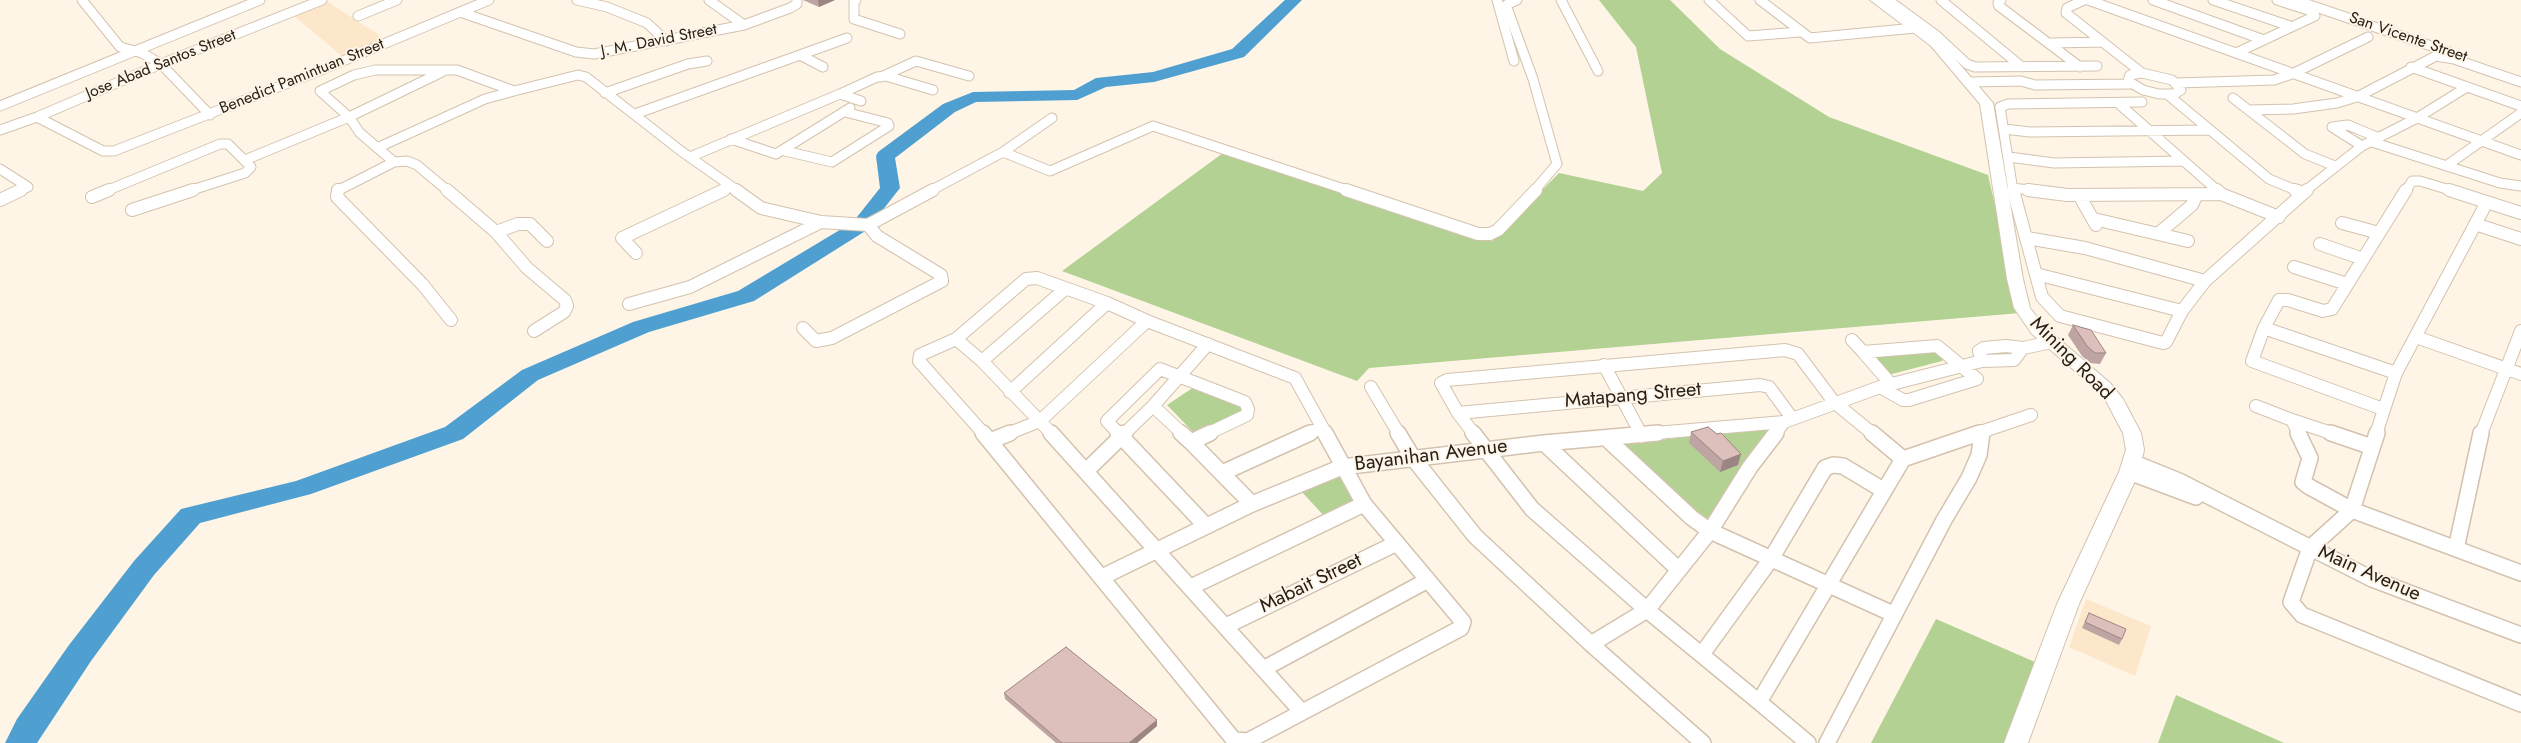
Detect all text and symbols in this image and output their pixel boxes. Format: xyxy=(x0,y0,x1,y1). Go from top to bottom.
street label: San Vicente Street xyxy=(2346,9,2470,67)
street label: J. M. David Street xyxy=(599,20,719,62)
street label: Jose Abad Santos Street xyxy=(83,26,239,104)
street label: Benedict Pamintuan Street xyxy=(217,35,387,119)
street label: Mining Road xyxy=(2024,312,2118,406)
street label: Matapang Street xyxy=(1564,378,1702,414)
street label: Bayanihan Avenue xyxy=(1353,435,1509,477)
street label: Main Avenue xyxy=(2314,541,2424,607)
street label: Mabait Street xyxy=(1256,549,1366,619)

